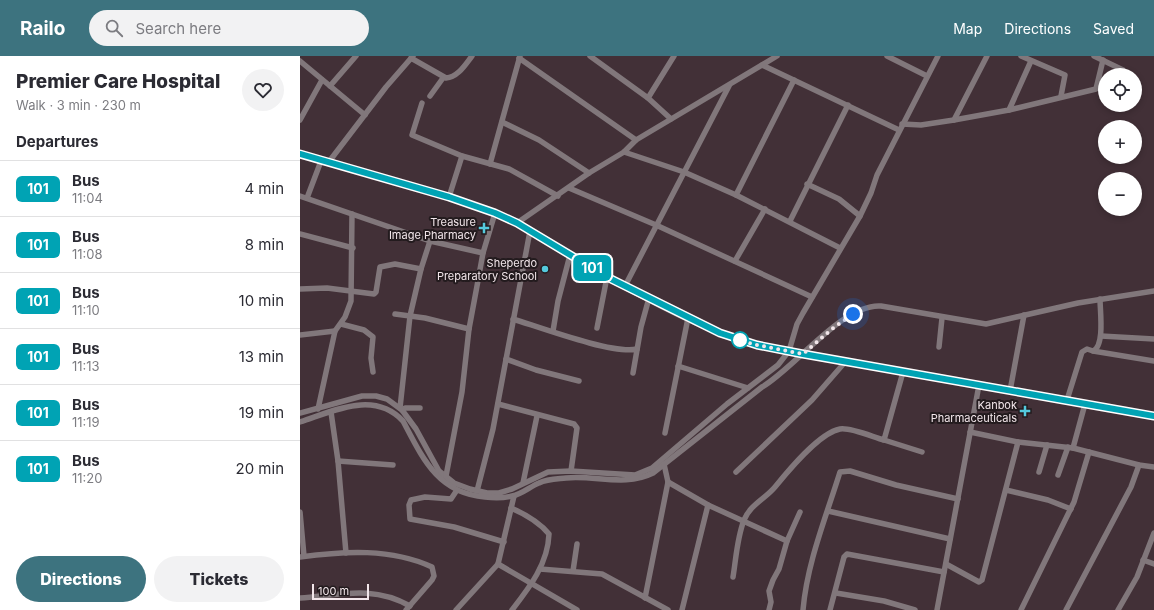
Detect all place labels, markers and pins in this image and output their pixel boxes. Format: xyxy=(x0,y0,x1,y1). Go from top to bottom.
place label: Treasure Image Pharmacy xyxy=(389,215,476,242)
marker: Treasure Image Pharmacy xyxy=(479,223,489,233)
place label: Sheperdo Preparatory School xyxy=(437,256,537,283)
marker: Sheperdo Preparatory School xyxy=(540,264,550,274)
unlabelled marker xyxy=(731,331,749,349)
place label: Kanbok Pharmaceuticals xyxy=(931,398,1017,425)
marker: Kanbok Pharmaceuticals xyxy=(1020,406,1030,416)

